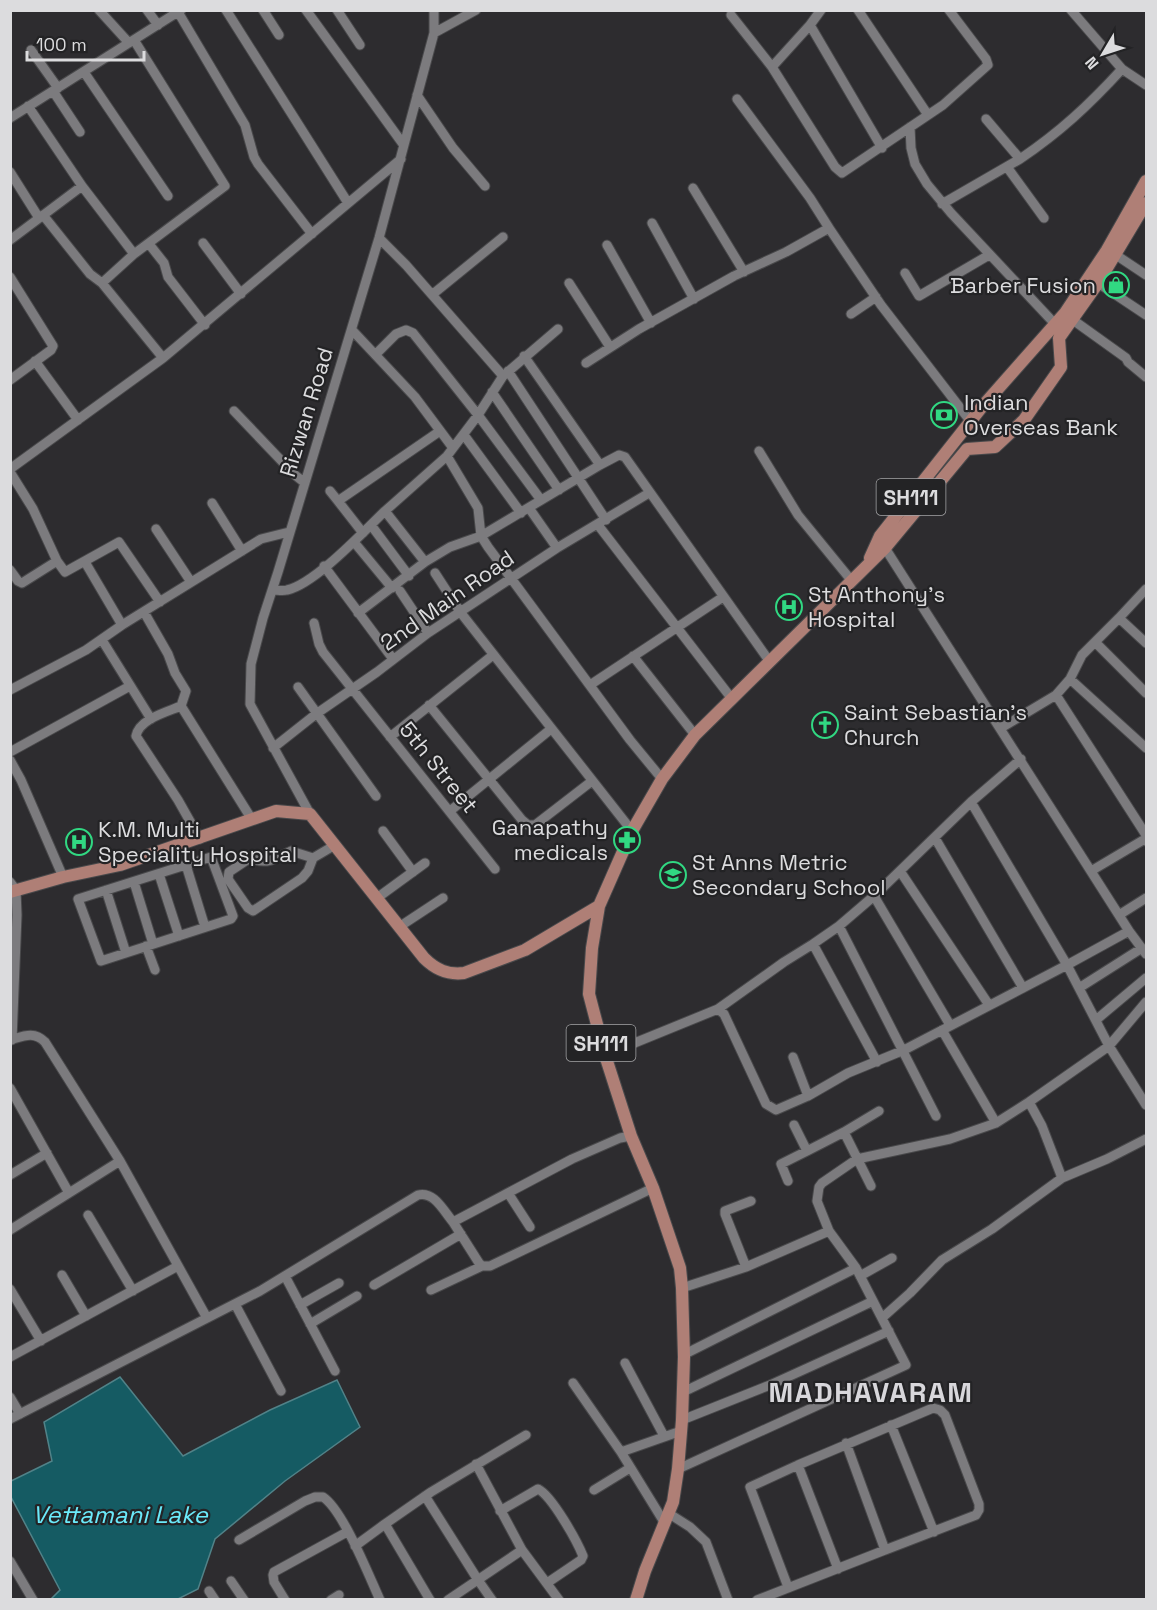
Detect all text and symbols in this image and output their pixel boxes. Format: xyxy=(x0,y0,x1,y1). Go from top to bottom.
scale bar xyxy=(27,24,144,62)
north arrow xyxy=(1073,24,1133,84)
text: 100 m xyxy=(36,33,87,56)
text: N xyxy=(1080,52,1103,74)
shop icon: Barber Fusion xyxy=(1101,270,1131,300)
place label: Barber Fusion xyxy=(950,271,1096,299)
street label: Rizwan Road xyxy=(273,344,339,480)
place label: Indian Overseas Bank xyxy=(964,388,1118,441)
bank icon: Indian Overseas Bank xyxy=(929,400,959,430)
road number: SH111 xyxy=(876,479,946,515)
street label: 2nd Main Road xyxy=(375,544,519,656)
place label: St Anthony's Hospital xyxy=(808,580,945,633)
hospital icon: St Anthony's Hospital xyxy=(774,592,804,622)
place label: Saint Sebastian's Church xyxy=(844,698,1027,751)
church icon: Saint Sebastian's Church xyxy=(810,710,840,740)
street label: 5th Street xyxy=(394,716,484,818)
place label: Ganapathy medicals xyxy=(492,813,608,866)
place label: K.M. Multi Speciality Hospital xyxy=(98,815,297,868)
pharmacy icon: Ganapathy medicals xyxy=(612,825,642,855)
hospital icon: K.M. Multi Speciality Hospital xyxy=(64,827,94,857)
place label: St Anns Metric Secondary School xyxy=(692,848,886,901)
school or university icon: St Anns Metric Secondary School xyxy=(658,860,688,890)
road number: SH111 xyxy=(566,1025,636,1061)
district label: MADHAVARAM xyxy=(769,1374,973,1410)
water label: Vettamani Lake xyxy=(32,1499,208,1530)

